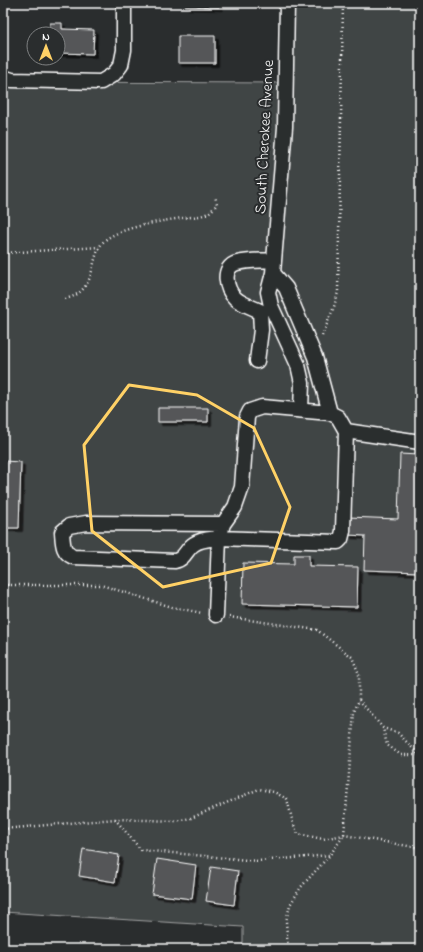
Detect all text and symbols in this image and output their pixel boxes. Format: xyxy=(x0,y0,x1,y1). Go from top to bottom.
north arrow xyxy=(26,26,66,66)
text: N xyxy=(42,29,50,45)
street label: South Cherokee Avenue xyxy=(249,59,281,215)

